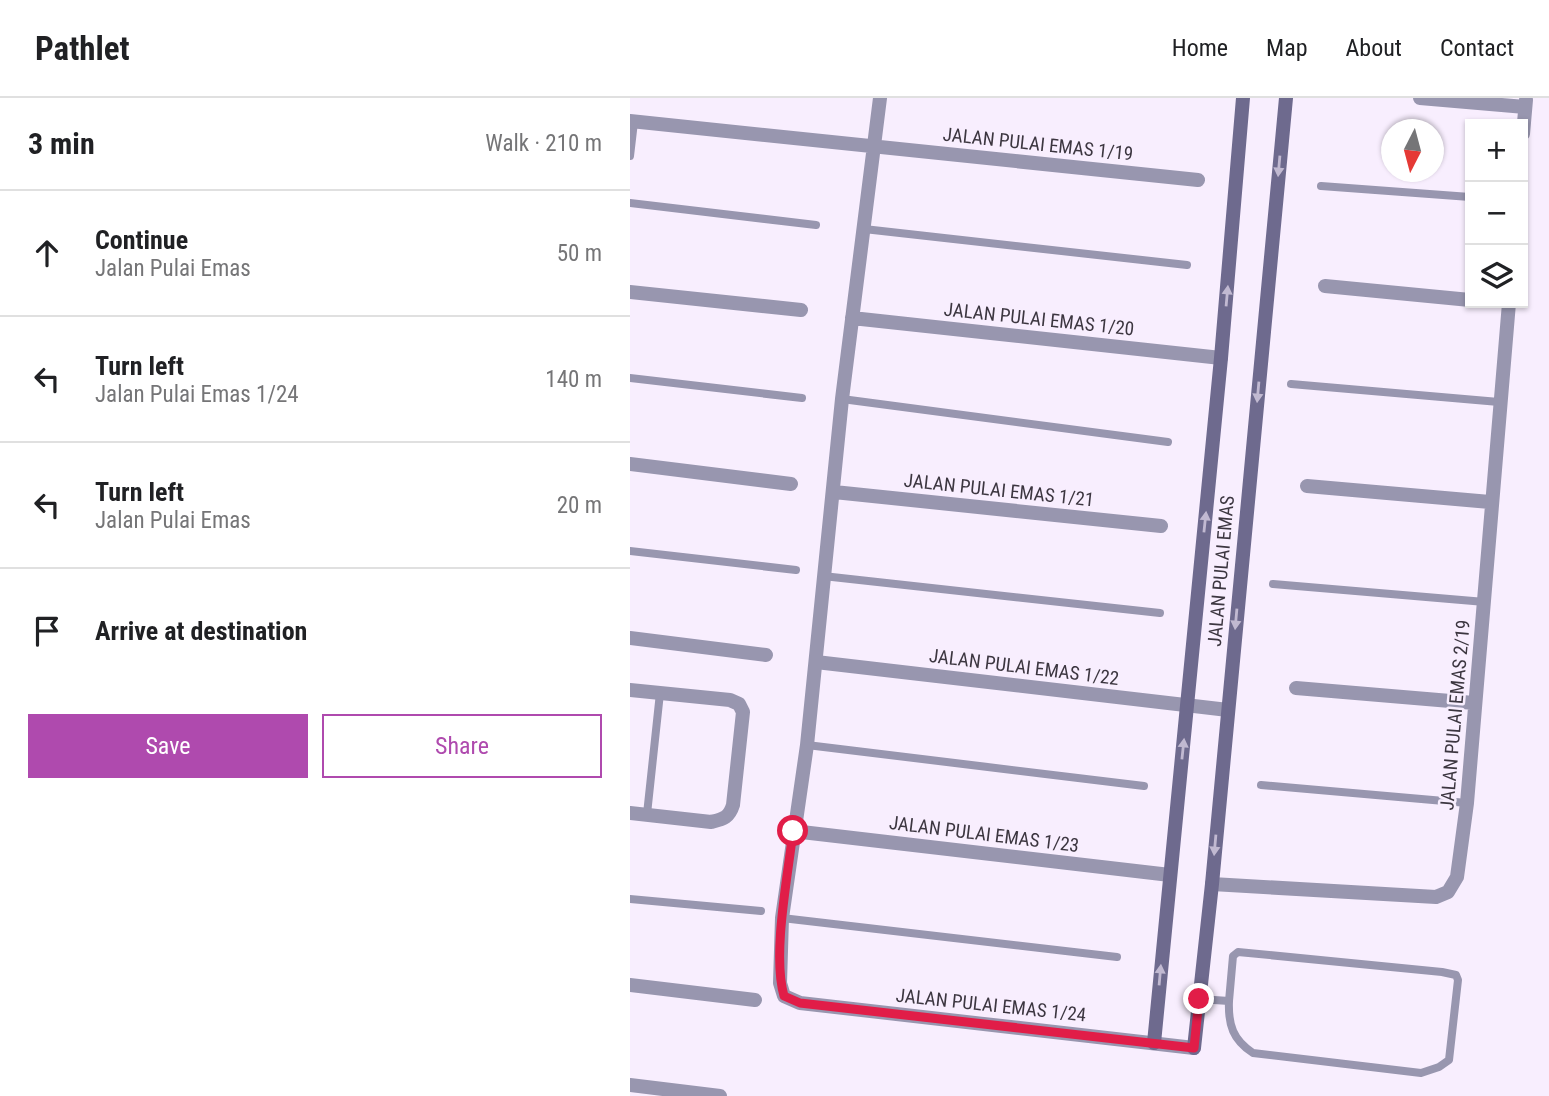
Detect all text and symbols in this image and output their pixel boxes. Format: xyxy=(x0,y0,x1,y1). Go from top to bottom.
text: Pathlet xyxy=(35,29,130,68)
text: Home xyxy=(1172,34,1228,62)
text: Map xyxy=(1266,34,1308,62)
text: About xyxy=(1346,34,1402,62)
text: Contact xyxy=(1440,34,1514,62)
north arrow xyxy=(1381,119,1444,182)
map controls xyxy=(1465,119,1528,308)
button: + xyxy=(1465,119,1528,182)
street label: JALAN PULAI EMAS 1/19 xyxy=(942,123,1134,165)
text: 3 min xyxy=(28,126,95,161)
text: Walk · 210 m xyxy=(485,130,602,157)
one-way arrow xyxy=(1273,155,1284,177)
button: − xyxy=(1465,182,1528,245)
text: Continue xyxy=(95,225,188,255)
icon: ahead xyxy=(28,234,66,272)
text: 50 m xyxy=(557,240,602,267)
button: layers xyxy=(1465,245,1528,308)
text: Jalan Pulai Emas xyxy=(95,255,251,282)
one-way arrow xyxy=(1221,285,1232,307)
street label: JALAN PULAI EMAS 1/20 xyxy=(943,298,1135,340)
text: Turn left xyxy=(95,351,184,381)
icon: left xyxy=(28,360,66,398)
text: 140 m xyxy=(545,366,602,393)
text: Jalan Pulai Emas 1/24 xyxy=(95,381,299,408)
one-way arrow xyxy=(1252,382,1263,404)
street label: JALAN PULAI EMAS 1/21 xyxy=(903,469,1095,511)
text: Turn left xyxy=(95,477,184,507)
icon: left xyxy=(28,486,66,524)
text: 20 m xyxy=(557,492,602,519)
street label: JALAN PULAI EMAS xyxy=(1203,494,1239,647)
text: Jalan Pulai Emas xyxy=(95,507,251,534)
one-way arrow xyxy=(1199,511,1210,533)
one-way arrow xyxy=(1230,608,1241,630)
icon: arrive xyxy=(28,612,66,650)
text: Arrive at destination xyxy=(95,616,307,646)
street label: JALAN PULAI EMAS 2/19 xyxy=(1435,619,1475,811)
street label: JALAN PULAI EMAS 1/22 xyxy=(928,644,1120,690)
button: Save xyxy=(28,714,308,778)
button: Share xyxy=(322,714,602,778)
one-way arrow xyxy=(1178,738,1189,760)
street label: JALAN PULAI EMAS 1/23 xyxy=(888,811,1080,857)
route start xyxy=(777,815,808,846)
one-way arrow xyxy=(1209,835,1220,857)
one-way arrow xyxy=(1155,964,1166,986)
route end xyxy=(1183,983,1214,1014)
street label: JALAN PULAI EMAS 1/24 xyxy=(895,984,1087,1026)

